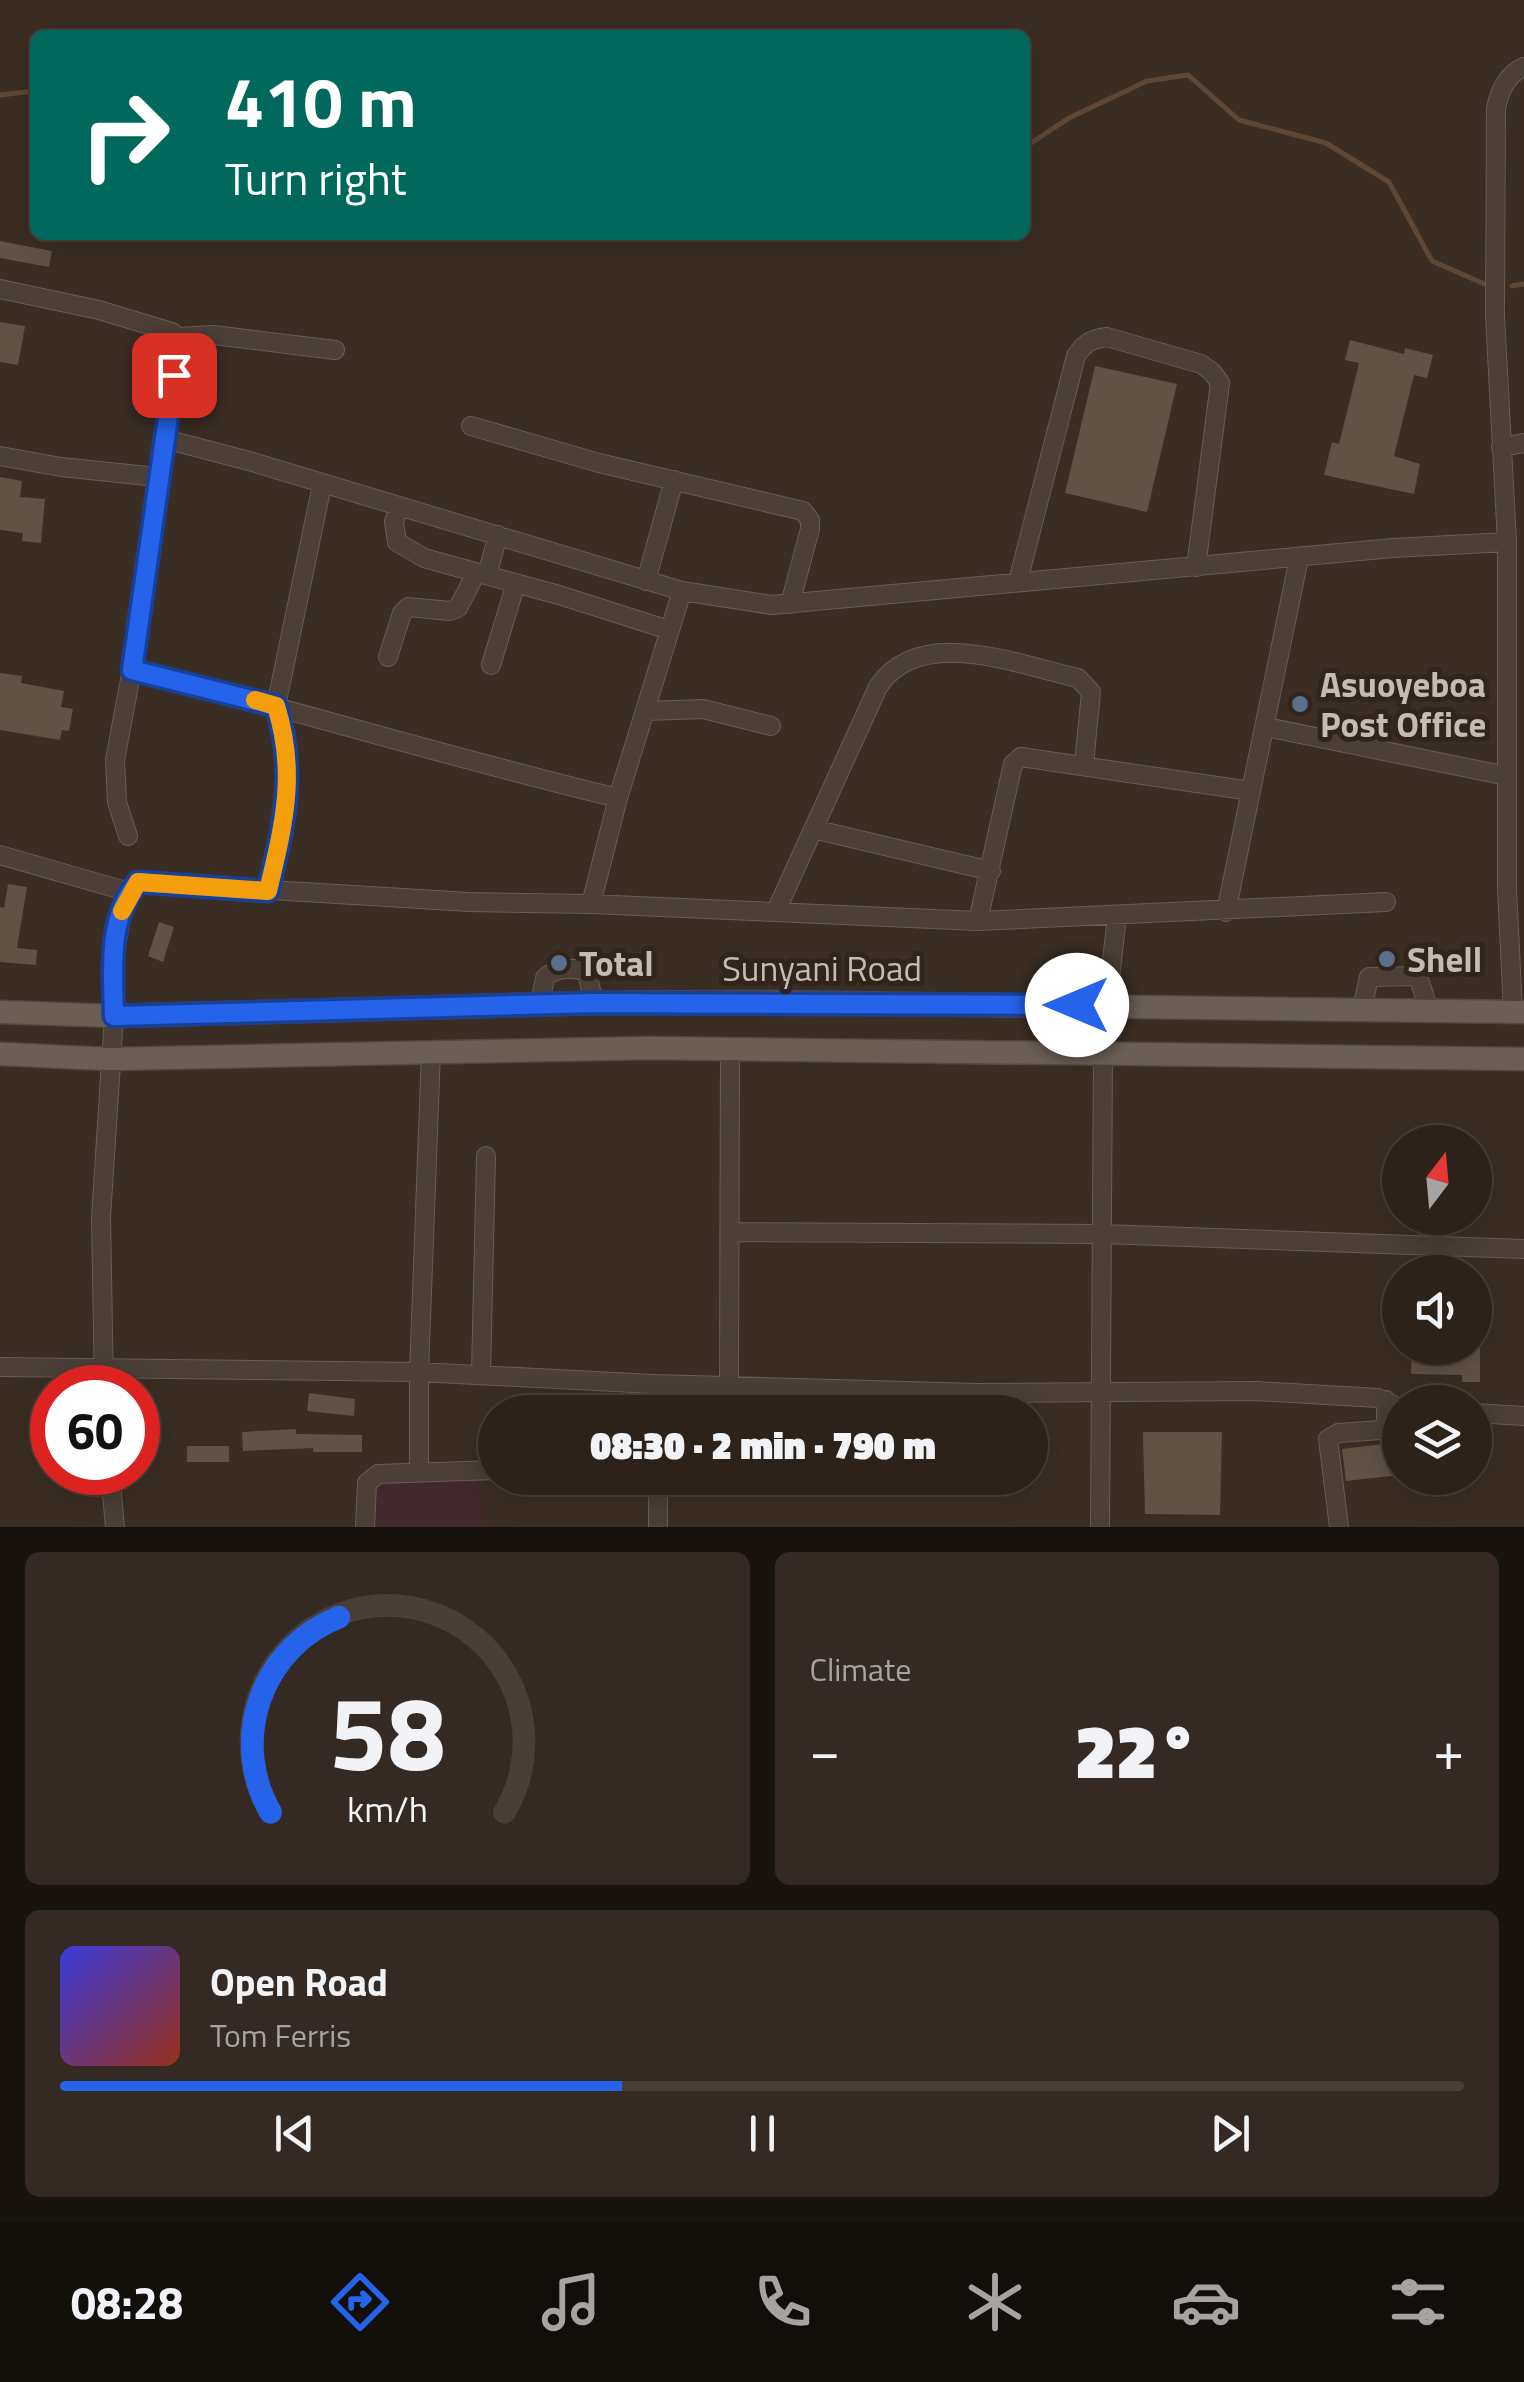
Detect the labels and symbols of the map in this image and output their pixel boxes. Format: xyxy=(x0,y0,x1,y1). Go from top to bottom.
pin xyxy=(132,333,217,418)
place label: Asuoyeboa Post Office xyxy=(1320,657,1486,751)
marker: Asuoyeboa Post Office xyxy=(1289,693,1311,715)
place label: Shell xyxy=(1407,932,1482,986)
place label: Total xyxy=(579,936,654,990)
street label: Sunyani Road xyxy=(722,941,922,995)
marker: Shell xyxy=(1376,948,1398,970)
marker: Total xyxy=(548,952,570,974)
position arrow xyxy=(1025,953,1129,1057)
north arrow xyxy=(1382,1125,1492,1235)
speed limit sign: 60 xyxy=(30,1365,160,1495)

